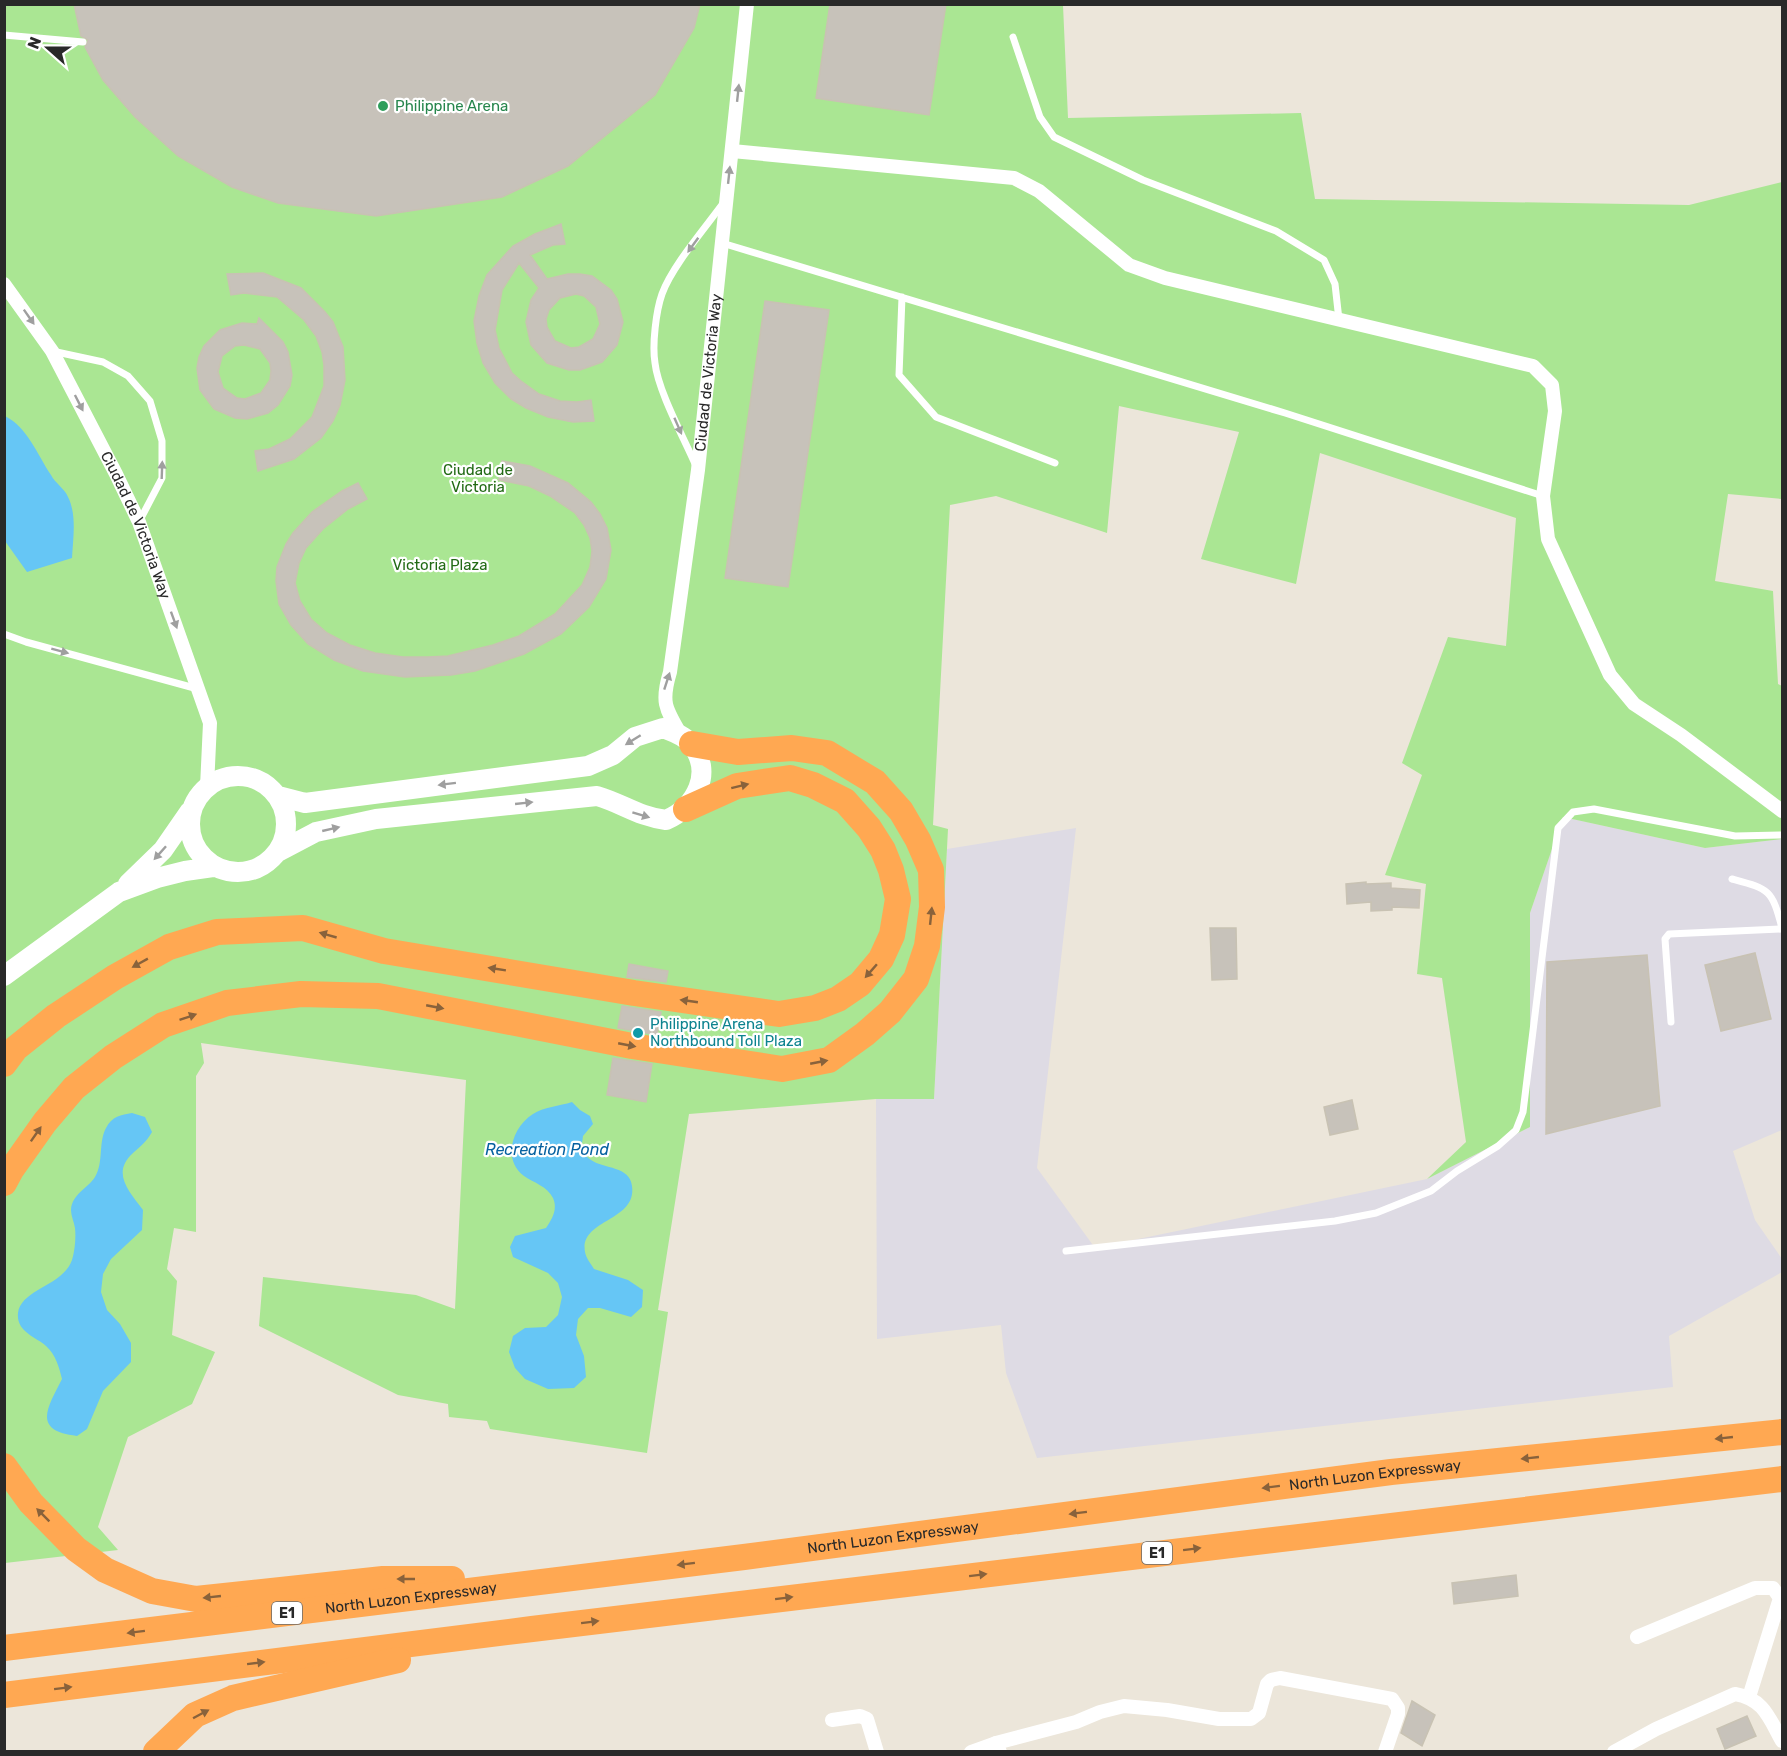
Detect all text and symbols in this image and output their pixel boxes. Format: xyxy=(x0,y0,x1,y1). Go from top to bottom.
north arrow xyxy=(18,18,78,78)
text: N xyxy=(24,34,45,52)
one-way arrow xyxy=(733,84,743,103)
place label: Philippine Arena xyxy=(395,97,508,115)
marker: Philippine Arena xyxy=(376,99,390,113)
one-way arrow xyxy=(725,165,734,184)
one-way arrow xyxy=(687,236,699,252)
street label: Ciudad de Victoria Way xyxy=(691,293,725,452)
one-way arrow xyxy=(23,309,35,325)
one-way arrow xyxy=(74,395,84,412)
one-way arrow xyxy=(674,417,683,434)
street label: Ciudad de Victoria Way xyxy=(97,448,174,601)
one-way arrow xyxy=(157,460,166,479)
park label: Ciudad de Victoria xyxy=(443,461,513,496)
park label: Victoria Plaza xyxy=(393,556,487,574)
one-way arrow xyxy=(169,611,179,629)
one-way arrow xyxy=(51,647,69,656)
one-way arrow xyxy=(663,672,673,690)
one-way arrow xyxy=(625,735,641,746)
one-way arrow xyxy=(438,780,457,789)
one-way arrow xyxy=(731,781,749,791)
one-way arrow xyxy=(515,798,534,808)
one-way arrow xyxy=(632,810,650,820)
one-way arrow xyxy=(322,824,341,833)
one-way arrow xyxy=(153,845,167,860)
one-way arrow xyxy=(926,906,936,925)
one-way arrow xyxy=(318,930,336,939)
one-way arrow xyxy=(131,958,148,968)
one-way arrow xyxy=(865,963,878,978)
one-way arrow xyxy=(487,964,506,973)
one-way arrow xyxy=(680,996,699,1005)
one-way arrow xyxy=(426,1003,445,1012)
one-way arrow xyxy=(179,1011,197,1021)
place label: Philippine Arena Northbound Toll Plaza xyxy=(650,1015,802,1050)
marker: Philippine Arena Northbound Toll Plaza xyxy=(631,1026,645,1040)
one-way arrow xyxy=(617,1041,636,1050)
one-way arrow xyxy=(810,1057,829,1066)
one-way arrow xyxy=(30,1126,41,1142)
water label: Recreation Pond xyxy=(485,1140,609,1159)
one-way arrow xyxy=(1715,1433,1734,1443)
one-way arrow xyxy=(1521,1453,1540,1463)
street label: North Luzon Expressway xyxy=(1288,1456,1462,1494)
one-way arrow xyxy=(1261,1483,1280,1492)
one-way arrow xyxy=(1068,1508,1087,1518)
one-way arrow xyxy=(36,1509,50,1523)
street label: North Luzon Expressway xyxy=(806,1517,980,1558)
road number: E1 xyxy=(1142,1542,1172,1564)
one-way arrow xyxy=(1183,1544,1202,1554)
one-way arrow xyxy=(676,1559,695,1569)
one-way arrow xyxy=(968,1570,987,1580)
one-way arrow xyxy=(396,1574,415,1584)
street label: North Luzon Expressway xyxy=(324,1578,498,1617)
one-way arrow xyxy=(202,1592,221,1602)
one-way arrow xyxy=(774,1594,793,1603)
road number: E1 xyxy=(272,1602,302,1624)
one-way arrow xyxy=(581,1617,600,1626)
one-way arrow xyxy=(127,1627,146,1637)
one-way arrow xyxy=(247,1659,266,1668)
one-way arrow xyxy=(53,1683,72,1692)
one-way arrow xyxy=(192,1709,209,1719)

